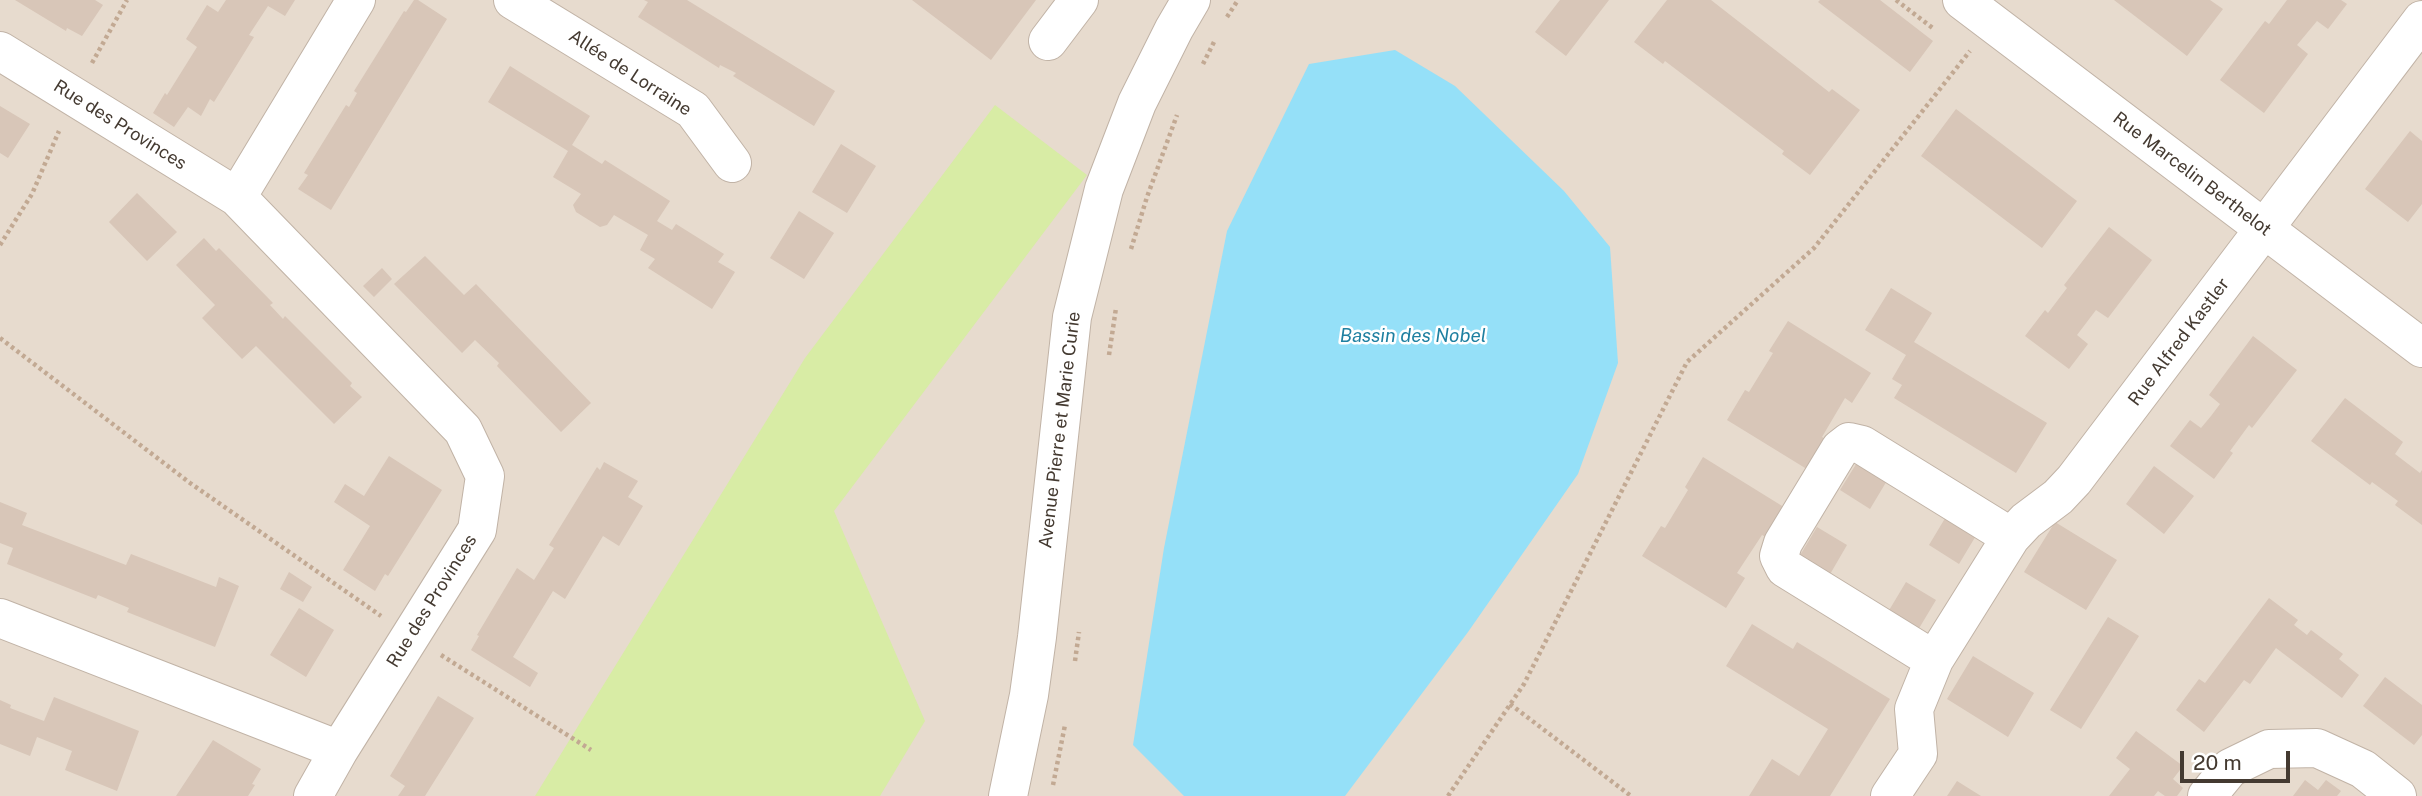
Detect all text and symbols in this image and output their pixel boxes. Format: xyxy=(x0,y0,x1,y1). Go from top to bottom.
street label: Allée de Lorraine xyxy=(565,25,695,121)
street label: Rue des Provinces xyxy=(50,75,190,175)
street label: Rue Marcelin Berthelot xyxy=(2108,107,2276,241)
street label: Rue Alfred Kastler xyxy=(2124,274,2234,410)
street label: Avenue Pierre et Marie Curie xyxy=(1035,310,1085,550)
water label: Bassin des Nobel xyxy=(1340,325,1486,347)
street label: Rue des Provinces xyxy=(382,531,482,671)
scale bar xyxy=(2184,736,2294,780)
text: 20 m xyxy=(2193,750,2242,775)

